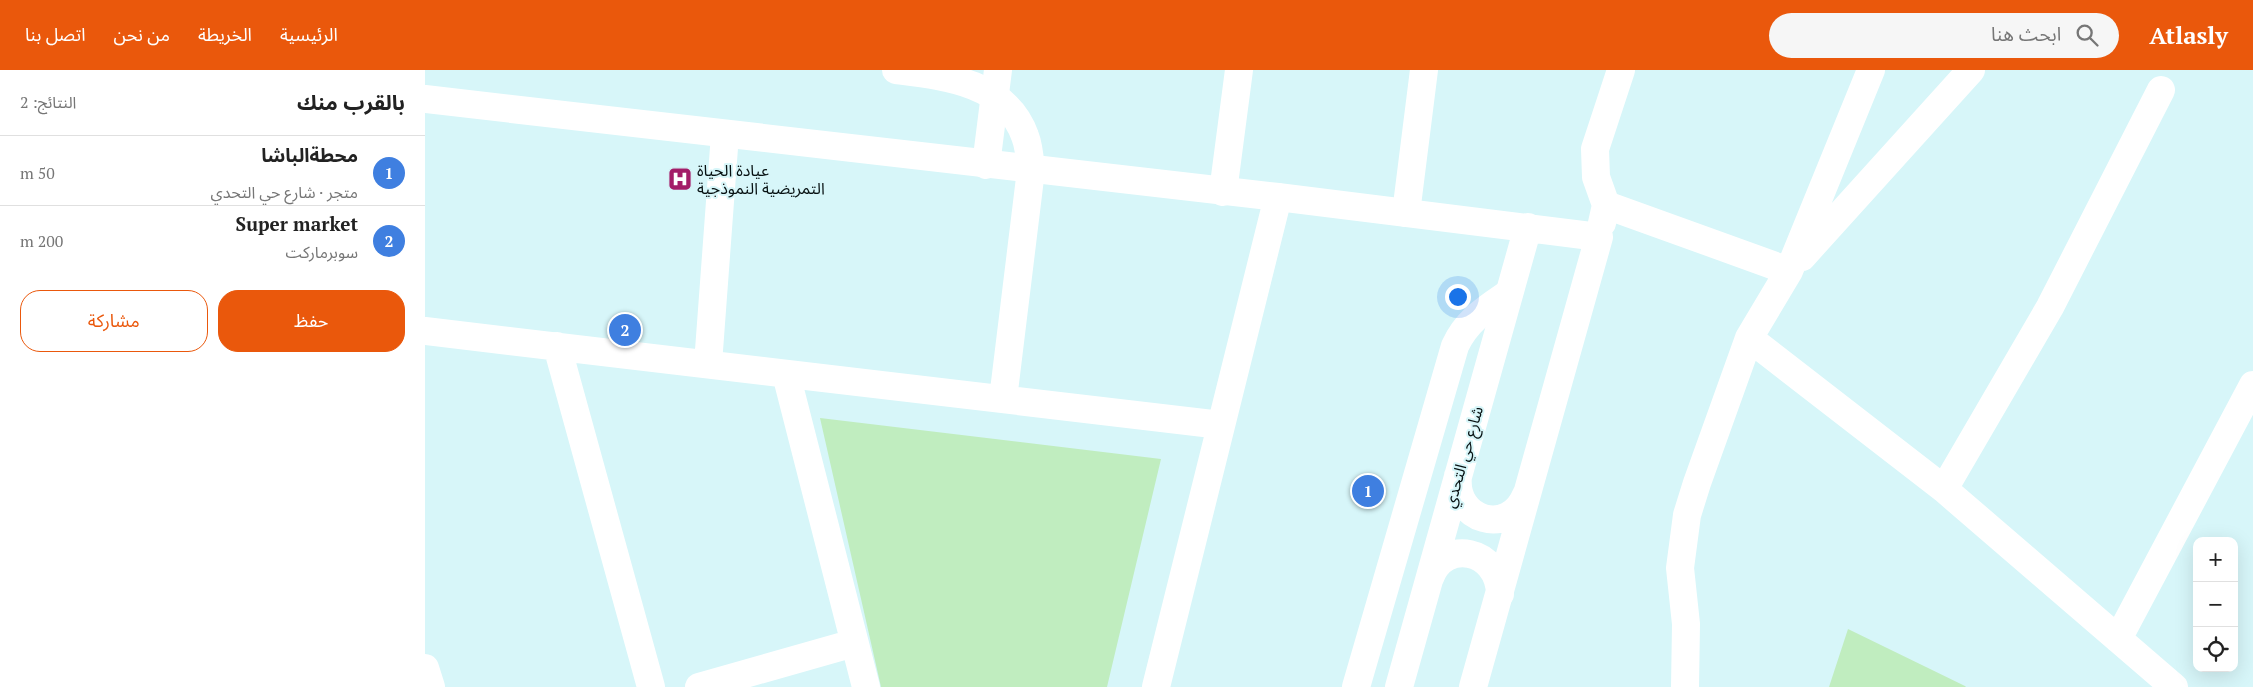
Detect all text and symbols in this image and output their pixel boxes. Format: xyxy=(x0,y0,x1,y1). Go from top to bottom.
search box xyxy=(1769,13,2119,58)
text: Atlasly xyxy=(2149,19,2228,51)
text: ابحث هنا xyxy=(1991,21,2061,46)
icon: search xyxy=(2073,21,2101,49)
text: اتصل بنا xyxy=(25,22,86,46)
text: من نحن xyxy=(114,22,170,46)
text: الخريطة xyxy=(198,22,252,46)
text: الرئيسية xyxy=(280,22,338,46)
text: بالقرب منك xyxy=(297,88,405,116)
text: النتائج: 2 xyxy=(20,91,76,113)
text: محطةالباشا xyxy=(261,142,358,167)
place label: عيادة الحياة التمريضية النموذجية xyxy=(697,159,825,199)
text: 50 m xyxy=(20,162,55,184)
text: 1 xyxy=(384,162,394,184)
hospital icon: عيادة الحياة التمريضية النموذجية xyxy=(667,166,693,192)
text: متجر · شارع حي التحدي xyxy=(211,181,358,203)
text: Super market xyxy=(236,211,358,236)
text: 200 m xyxy=(20,230,63,252)
text: 2 xyxy=(384,230,394,252)
text: سوبرماركت xyxy=(286,241,358,263)
your location xyxy=(1445,284,1471,310)
button: مشاركة xyxy=(20,290,208,352)
button: حفظ xyxy=(218,290,405,352)
pin: 2 xyxy=(609,311,641,349)
street label: شارع حي التحدي xyxy=(1438,404,1490,511)
pin: 1 xyxy=(1352,472,1384,510)
map controls xyxy=(2193,537,2238,672)
button: + xyxy=(2193,537,2238,582)
button: − xyxy=(2193,582,2238,627)
button: locate xyxy=(2193,627,2238,672)

